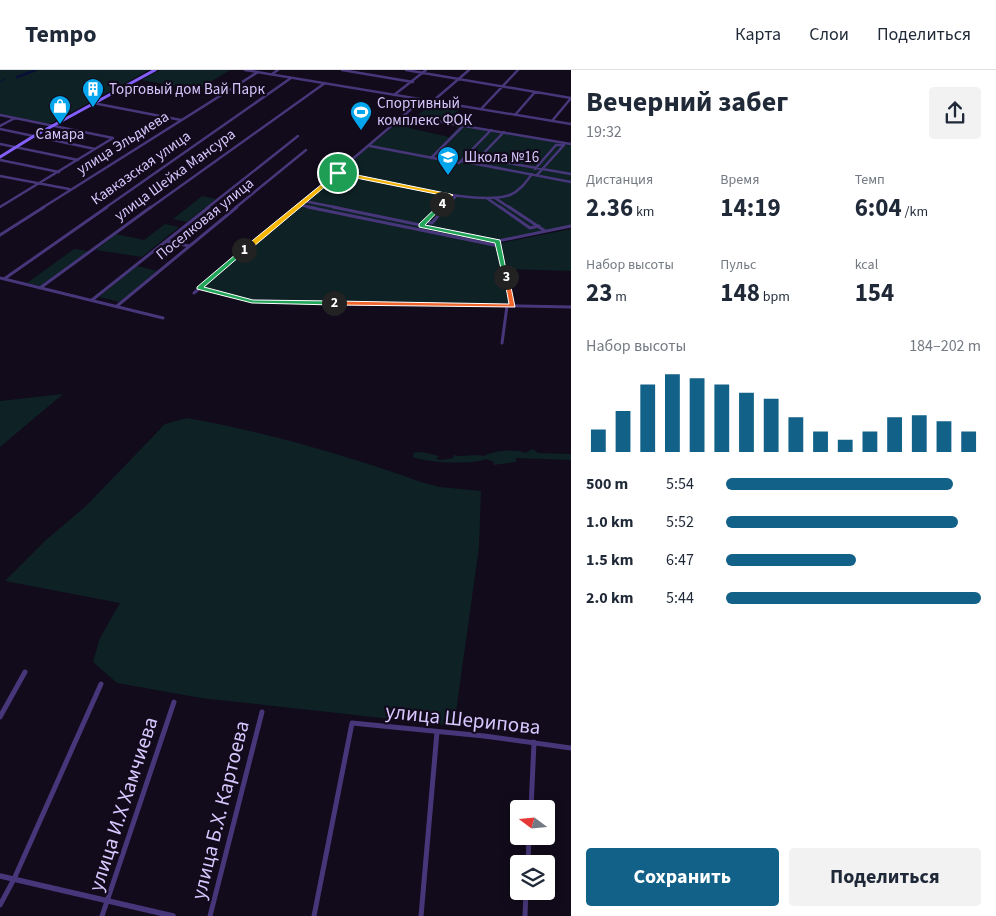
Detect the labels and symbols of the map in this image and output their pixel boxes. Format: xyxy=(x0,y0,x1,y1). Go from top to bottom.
building icon: Торговый дом Вай Парк xyxy=(81,77,105,108)
place label: Торговый дом Вай Парк xyxy=(109,79,265,100)
place label: Спортивный комплекс ФОК xyxy=(377,93,472,131)
shop icon: Самара xyxy=(48,94,72,125)
sports icon: Спортивный комплекс ФОК xyxy=(349,100,373,131)
street label: улица Эльдиева xyxy=(73,106,173,180)
place label: Самара xyxy=(36,124,84,145)
street label: улица Шейха Мансура xyxy=(110,124,240,226)
street label: Кавказская улица xyxy=(87,126,195,210)
school or university icon: Школа №16 xyxy=(436,145,460,176)
place label: Школа №16 xyxy=(464,147,539,168)
pin xyxy=(317,152,359,194)
street label: Поселковая улица xyxy=(152,173,258,265)
pin: 4 xyxy=(430,192,454,216)
pin: 1 xyxy=(232,238,256,262)
pin: 3 xyxy=(494,264,518,290)
pin: 2 xyxy=(322,290,346,316)
street label: улица Шерипова xyxy=(384,696,542,742)
street label: улица И.Х Хамчиева xyxy=(81,713,165,895)
street label: улица Б.Х. Картоева xyxy=(183,717,257,903)
north arrow xyxy=(510,800,555,845)

